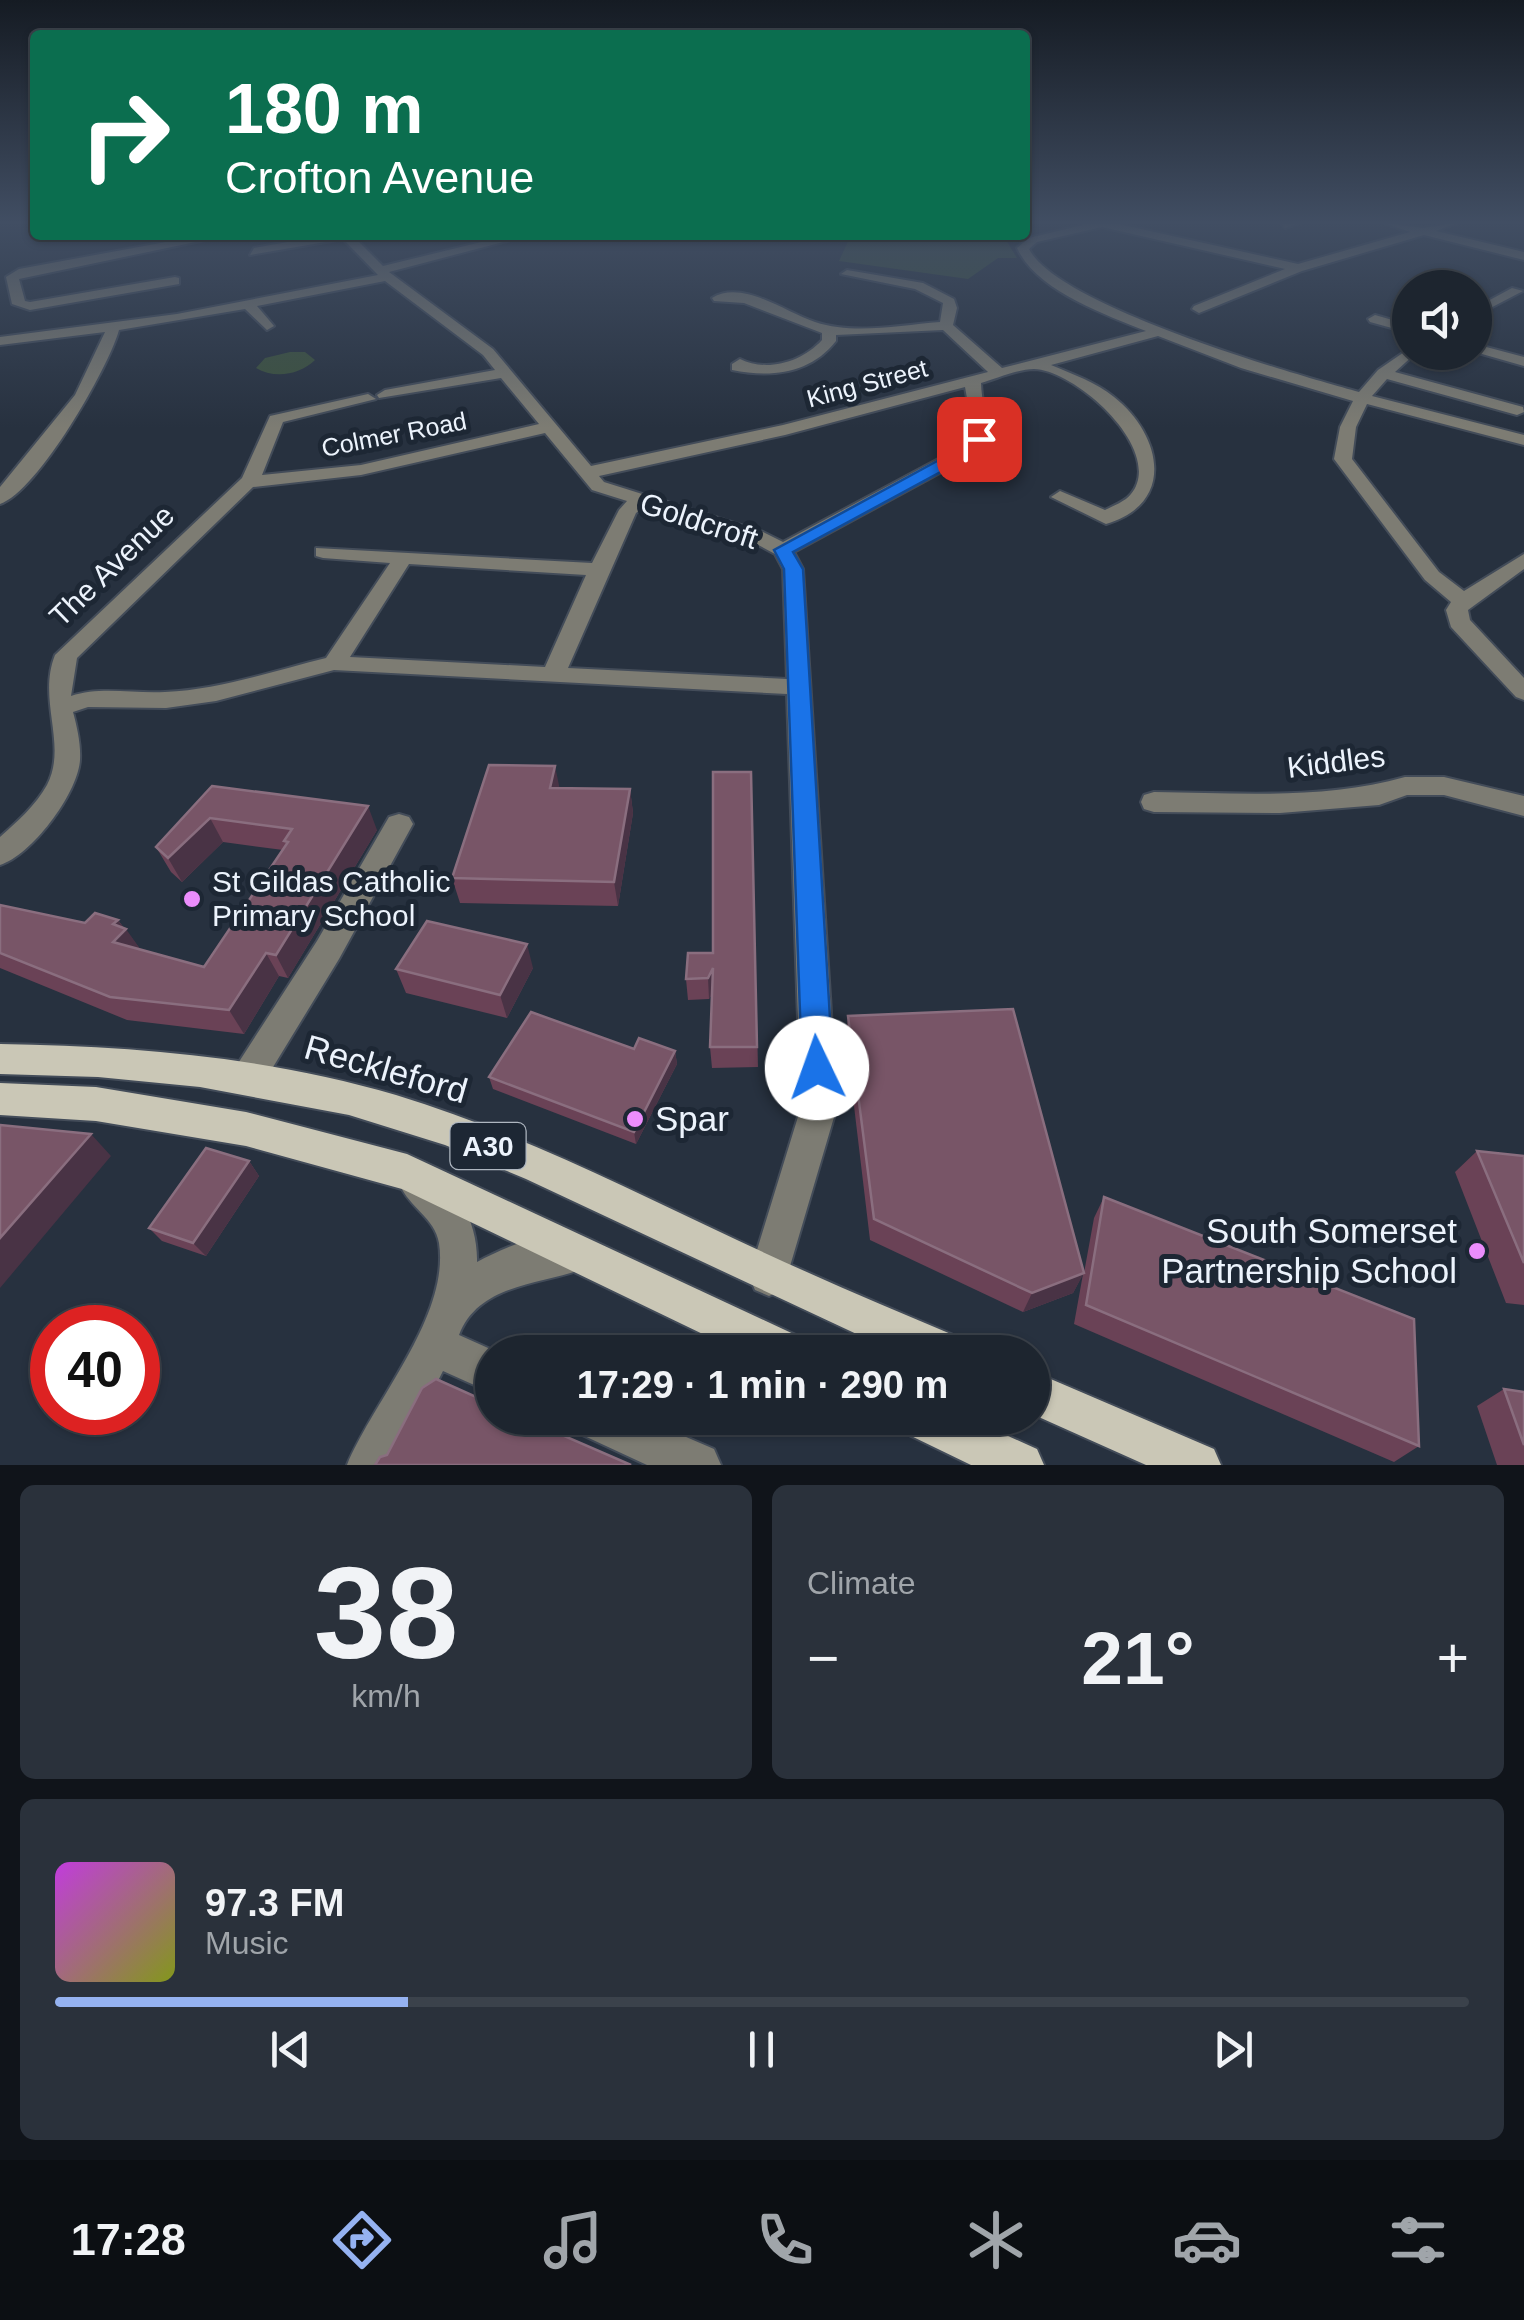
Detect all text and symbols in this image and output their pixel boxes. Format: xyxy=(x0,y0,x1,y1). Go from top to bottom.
icon: right xyxy=(60,70,190,200)
text: 180 m xyxy=(225,70,423,148)
text: Crofton Avenue xyxy=(225,152,534,203)
map controls xyxy=(1392,270,1492,370)
button: sound xyxy=(1392,270,1492,370)
street label: King Street xyxy=(804,353,930,413)
pin xyxy=(937,397,1022,482)
street label: Colmer Road xyxy=(319,406,469,462)
icon: arrive xyxy=(952,412,1007,467)
street label: Goldcroft xyxy=(636,486,763,555)
street label: The Avenue xyxy=(43,498,181,633)
street label: Kiddles xyxy=(1285,739,1387,784)
place label: St Gildas Catholic Primary School xyxy=(212,865,450,932)
marker: St Gildas Catholic Primary School xyxy=(181,888,203,910)
position arrow xyxy=(765,1016,869,1120)
street label: Reckleford xyxy=(300,1027,472,1110)
place label: Spar xyxy=(655,1099,729,1138)
marker: Spar xyxy=(624,1108,646,1130)
road number: A30 xyxy=(450,1123,526,1169)
place label: South Somerset Partnership School xyxy=(1161,1211,1457,1290)
marker: South Somerset Partnership School xyxy=(1466,1240,1488,1262)
speed limit sign: 40 xyxy=(30,1305,160,1435)
text: 17:29 · 1 min · 290 m xyxy=(577,1364,948,1406)
text: 38 xyxy=(314,1540,458,1686)
text: Climate xyxy=(807,1565,915,1601)
text: 21° xyxy=(1081,1616,1195,1700)
text: − xyxy=(807,1627,839,1689)
text: + xyxy=(1437,1627,1469,1689)
text: km/h xyxy=(351,1678,421,1714)
text: 97.3 FM xyxy=(205,1882,344,1924)
text: Music xyxy=(205,1925,289,1961)
icon: previous xyxy=(263,2022,318,2077)
icon: pause xyxy=(734,2022,789,2077)
icon: next xyxy=(1206,2022,1261,2077)
icon: directions xyxy=(327,2205,397,2275)
icon: music xyxy=(538,2205,608,2275)
icon: phone xyxy=(750,2205,820,2275)
icon: climate xyxy=(961,2205,1031,2275)
icon: car xyxy=(1172,2205,1242,2275)
icon: filters xyxy=(1383,2205,1453,2275)
text: 17:28 xyxy=(71,2214,186,2265)

